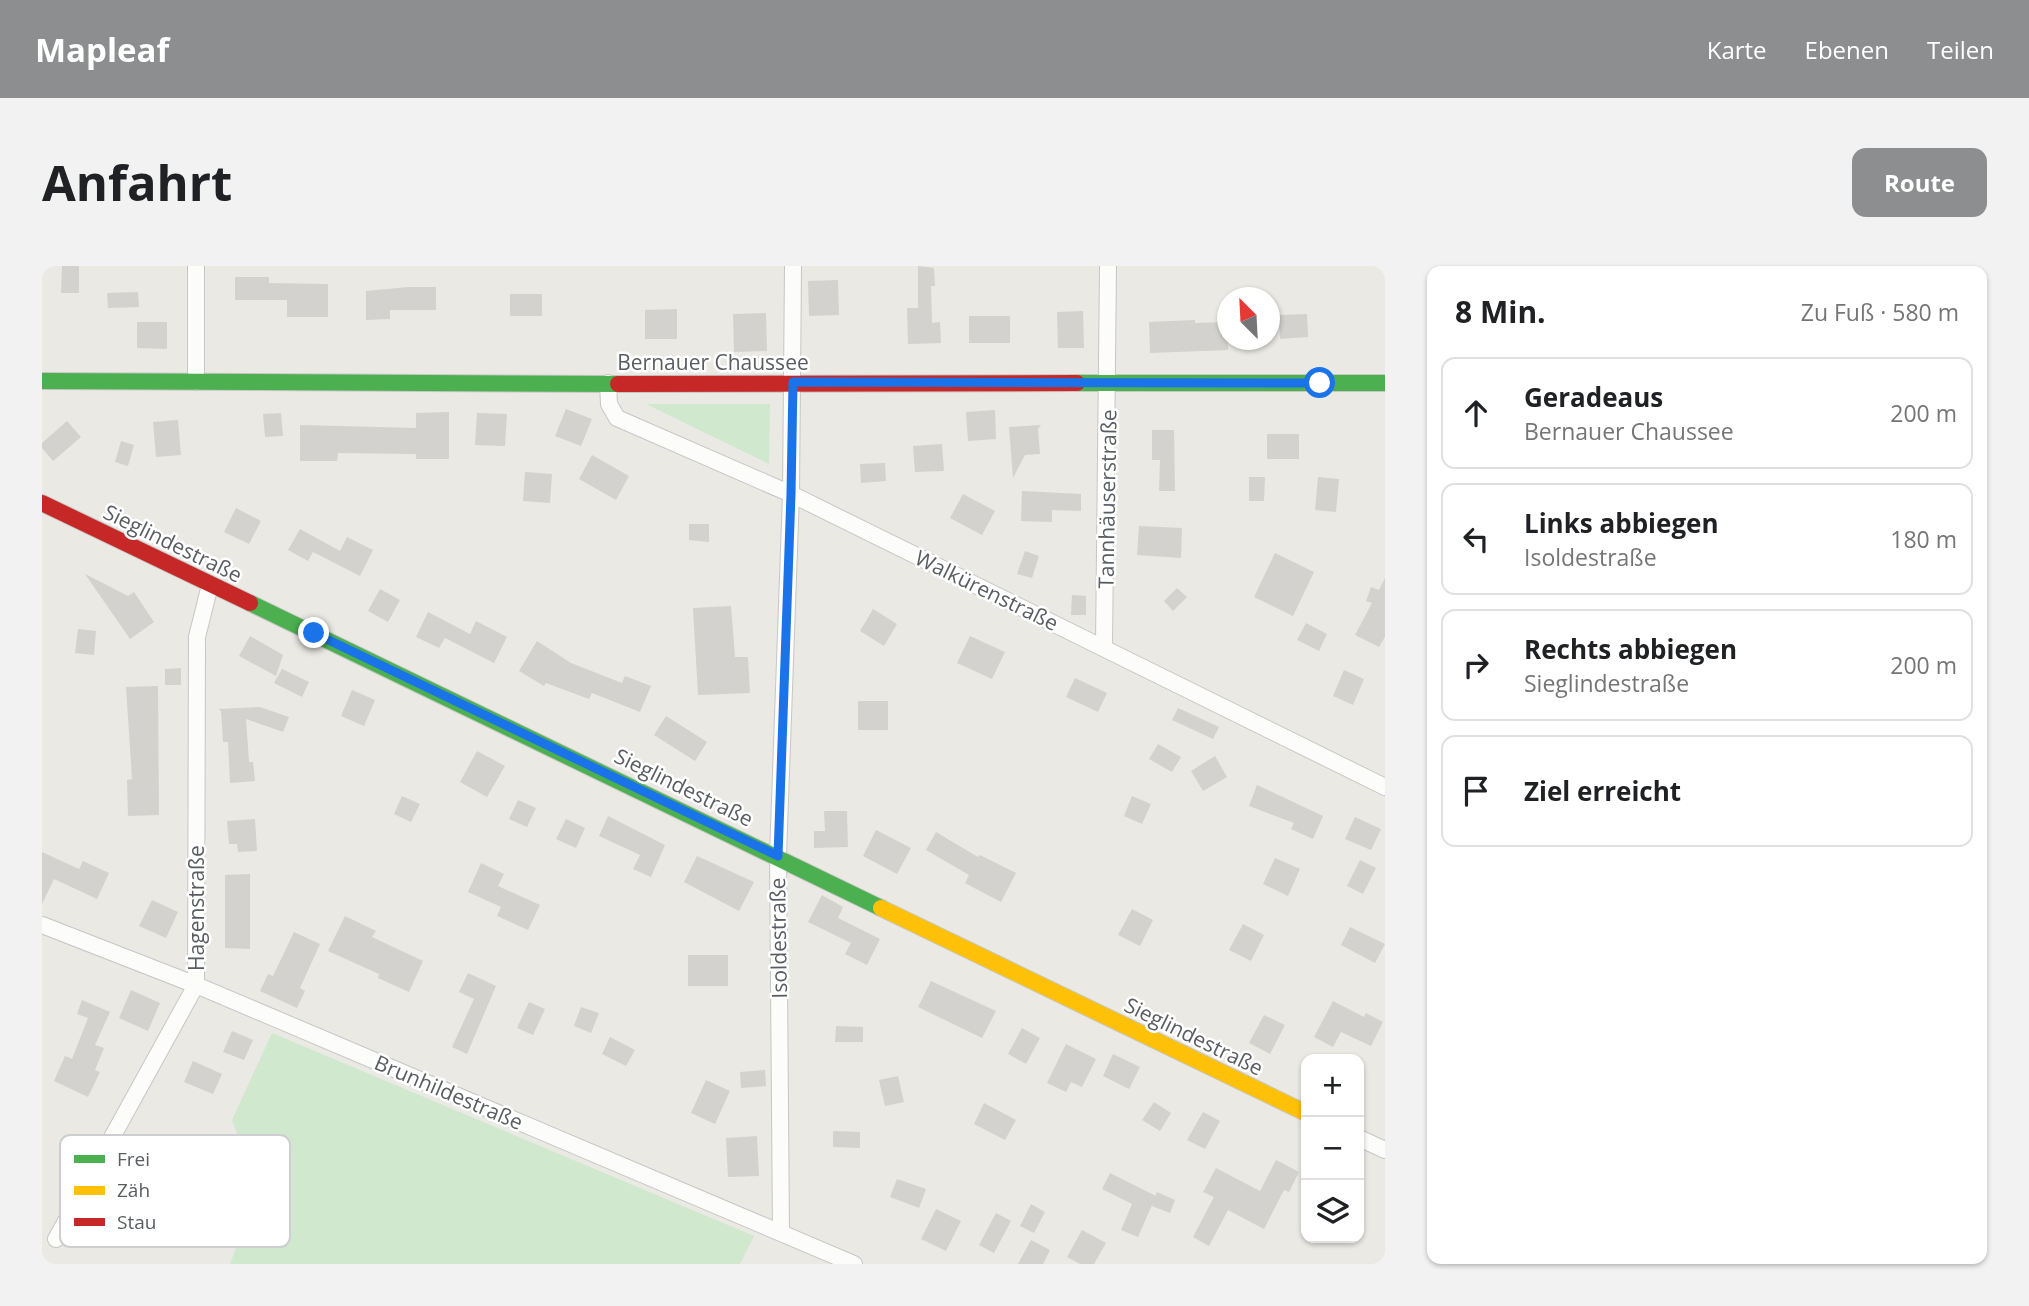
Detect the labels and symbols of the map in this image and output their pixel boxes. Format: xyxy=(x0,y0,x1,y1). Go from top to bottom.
north arrow xyxy=(1217,287,1280,350)
street label: Bernauer Chaussee xyxy=(617,348,809,376)
route start xyxy=(1304,367,1335,398)
street label: Tannhäuserstraße xyxy=(1091,409,1123,589)
street label: Sieglindestraße xyxy=(99,497,247,589)
street label: Walkürenstraße xyxy=(911,543,1063,637)
route end xyxy=(298,617,329,648)
street label: Sieglindestraße xyxy=(610,741,758,833)
street label: Hagenstraße xyxy=(182,845,210,971)
street label: Isoldestraße xyxy=(763,877,793,999)
street label: Sieglindestraße xyxy=(1120,990,1268,1082)
street label: Brunhildestraße xyxy=(371,1048,527,1136)
legend xyxy=(60,1135,290,1247)
text: Frei xyxy=(117,1146,150,1172)
text: Zäh xyxy=(117,1177,150,1203)
text: Stau xyxy=(117,1209,156,1235)

